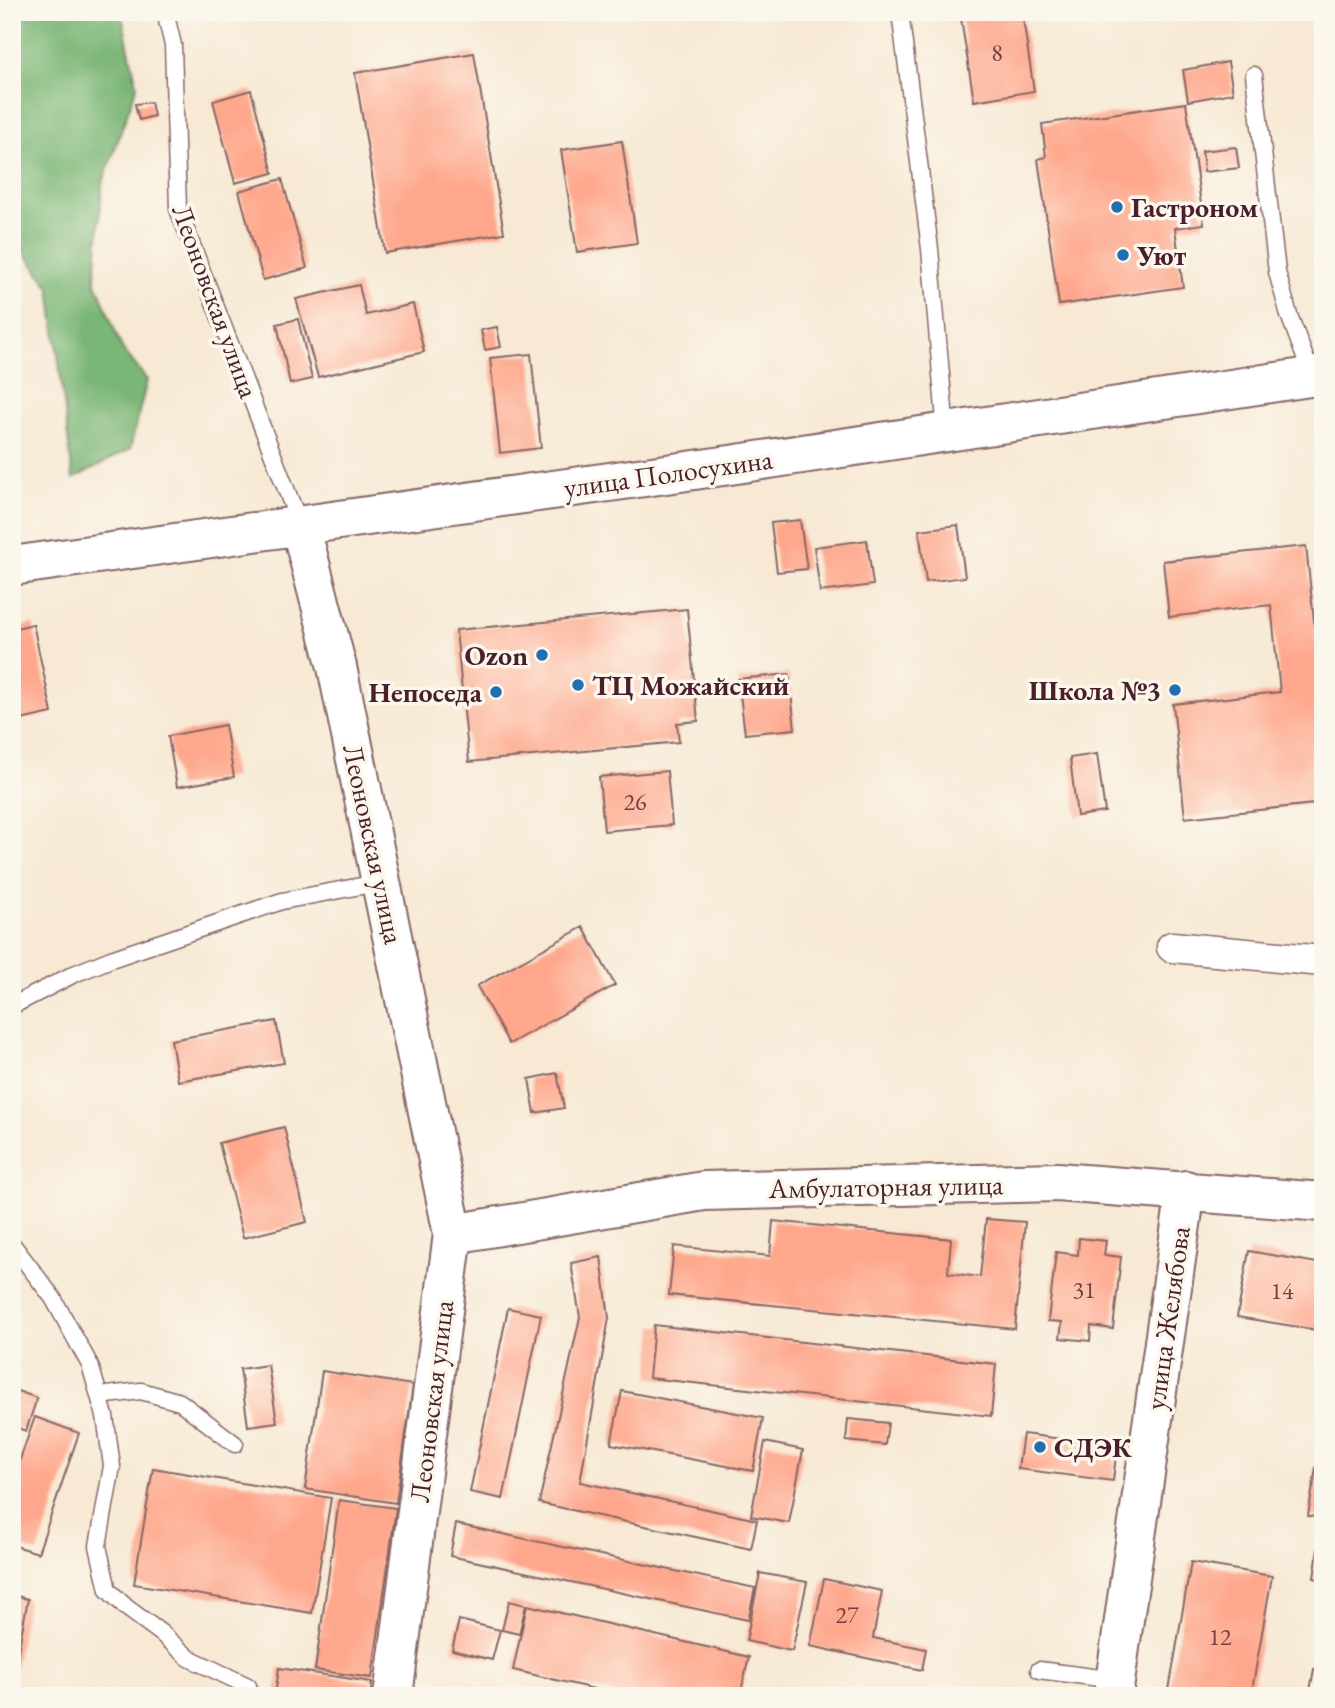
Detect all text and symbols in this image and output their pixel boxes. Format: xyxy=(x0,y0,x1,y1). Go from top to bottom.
house number: 8 xyxy=(991,37,1003,68)
place label: Гастроном xyxy=(1131,189,1258,225)
street label: Леоновская улица xyxy=(164,199,268,403)
marker: Гастроном xyxy=(1109,199,1125,215)
place label: Уют xyxy=(1136,237,1187,273)
marker: Уют xyxy=(1115,247,1131,263)
street label: улица Полосухина xyxy=(561,440,775,505)
place label: Ozon xyxy=(465,637,528,673)
marker: Ozon xyxy=(534,647,550,663)
place label: ТЦ Можайский xyxy=(592,667,789,703)
place label: Школа №3 xyxy=(1029,672,1161,708)
place label: Непоседа xyxy=(369,674,483,710)
marker: ТЦ Можайский xyxy=(570,677,586,693)
marker: Школа №3 xyxy=(1167,682,1183,698)
marker: Непоседа xyxy=(488,684,504,700)
street label: Леоновская улица xyxy=(335,741,413,948)
house number: 26 xyxy=(623,786,647,817)
street label: Амбулаторная улица xyxy=(767,1166,1004,1206)
street label: улица Желябова xyxy=(1136,1223,1198,1412)
house number: 31 xyxy=(1072,1274,1096,1305)
house number: 14 xyxy=(1270,1275,1294,1306)
street label: Леоновская улица xyxy=(401,1297,461,1504)
place label: СДЭК xyxy=(1054,1429,1133,1465)
marker: СДЭК xyxy=(1032,1439,1048,1455)
house number: 27 xyxy=(835,1599,859,1630)
house number: 12 xyxy=(1208,1621,1232,1652)

